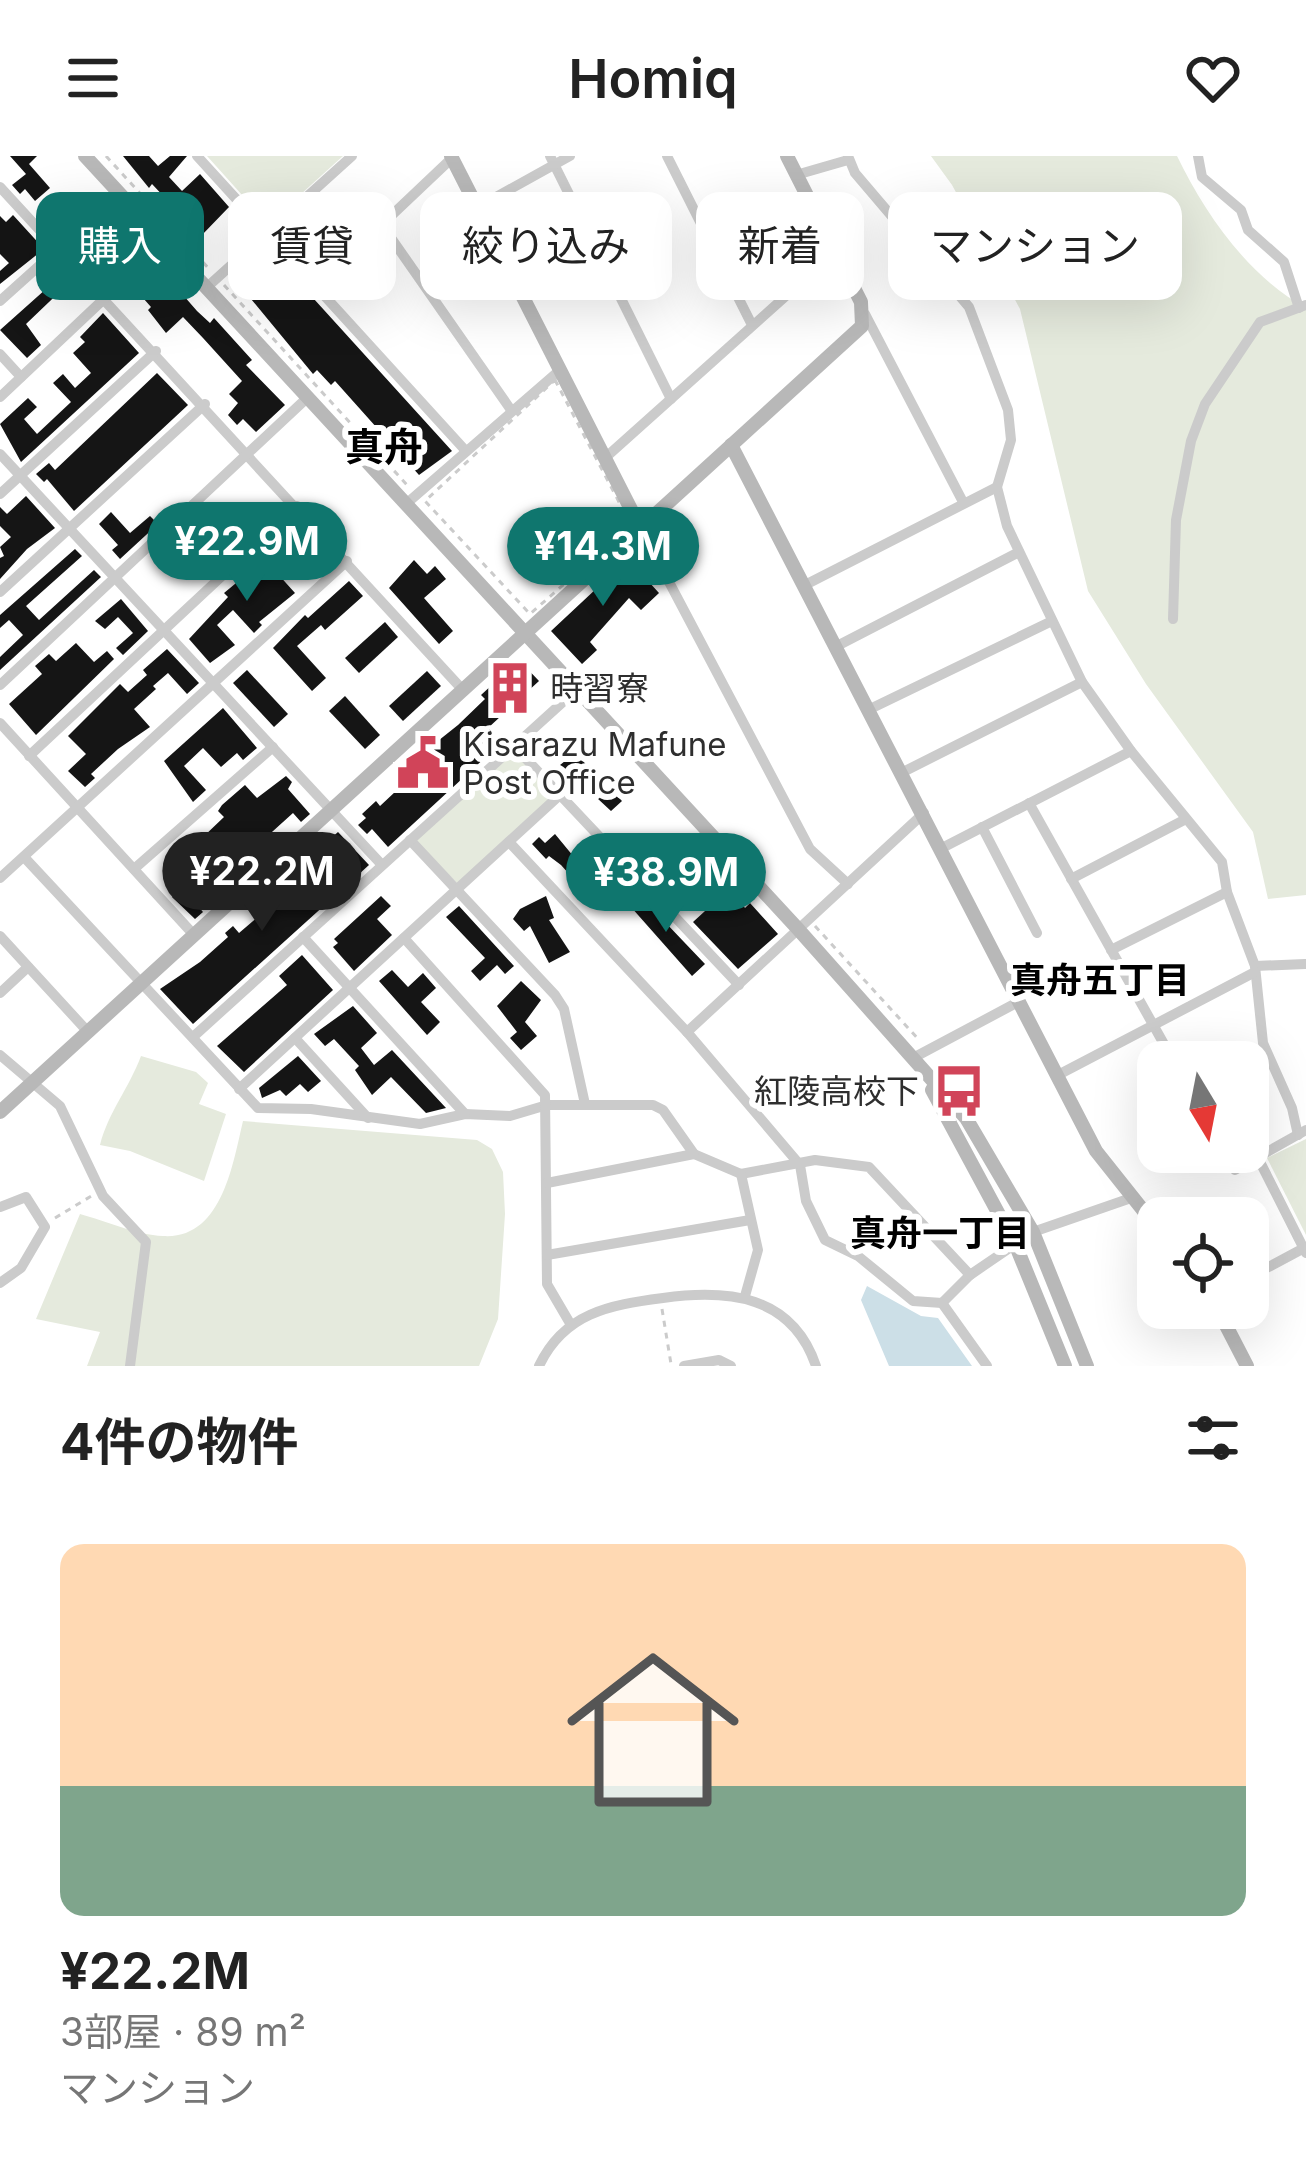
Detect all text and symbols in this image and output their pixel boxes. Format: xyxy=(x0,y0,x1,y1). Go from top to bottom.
icon: menu xyxy=(60,45,126,111)
icon: heart xyxy=(1180,45,1246,111)
text: Homiq xyxy=(568,46,738,111)
chip: 購入 xyxy=(36,192,204,300)
chip: 賃貸 xyxy=(228,192,396,300)
chip: 絞り込み xyxy=(420,192,672,300)
chip: 新着 xyxy=(696,192,864,300)
chip: マンション xyxy=(888,192,1182,300)
district label: 真舟 xyxy=(345,423,423,470)
pin: ¥22.9M xyxy=(149,502,345,604)
pin: ¥14.3M xyxy=(505,507,701,609)
text: ¥22.9M xyxy=(174,517,320,564)
text: ¥14.3M xyxy=(534,522,672,569)
building icon: 時習寮 xyxy=(481,659,539,717)
place label: 時習寮 xyxy=(550,668,649,708)
place label: Kisarazu Mafune Post Office xyxy=(463,724,726,802)
public building icon: Kisarazu Mafune Post Office xyxy=(394,734,452,792)
pin: ¥22.2M xyxy=(164,832,360,934)
pin: ¥38.9M xyxy=(568,833,764,935)
text: ¥22.2M xyxy=(189,847,335,894)
text: ¥38.9M xyxy=(593,848,739,895)
district label: 真舟五丁目 xyxy=(1010,958,1190,1002)
north arrow xyxy=(1137,1041,1269,1173)
map controls xyxy=(1137,1041,1269,1329)
bus stop icon: 紅陵高校下 xyxy=(930,1062,988,1120)
place label: 紅陵高校下 xyxy=(754,1071,919,1111)
button: locate xyxy=(1137,1197,1269,1329)
district label: 真舟一丁目 xyxy=(850,1211,1030,1255)
icon: filters xyxy=(1180,1405,1246,1471)
text: 4件の物件 xyxy=(60,1411,299,1472)
icon: home xyxy=(545,1622,761,1838)
text: ¥22.2M xyxy=(60,1940,250,2001)
text: 3部屋 · 89 m² xyxy=(60,2008,306,2055)
text: マンション xyxy=(60,2064,255,2111)

